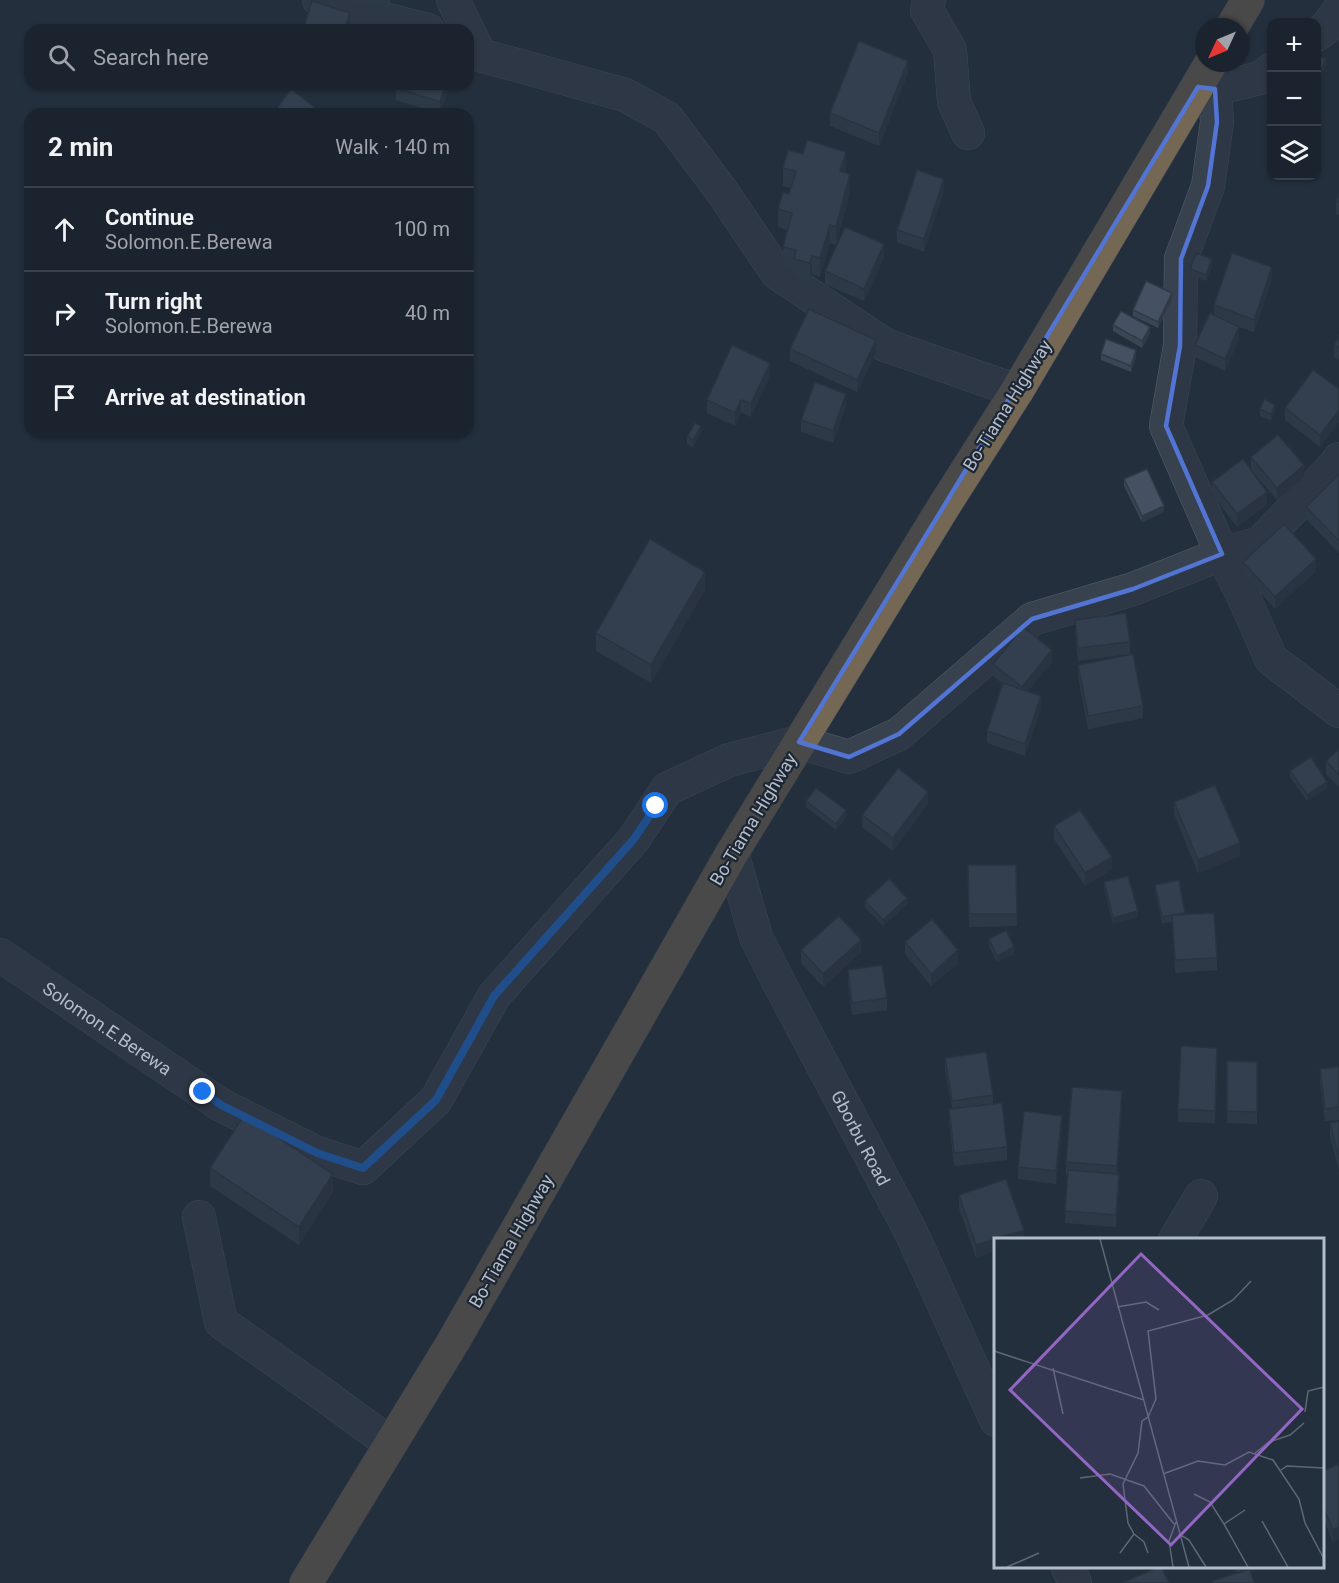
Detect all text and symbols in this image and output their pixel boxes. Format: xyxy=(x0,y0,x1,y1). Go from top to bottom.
north arrow xyxy=(1195,18,1249,72)
map controls xyxy=(1267,18,1321,180)
button: + xyxy=(1267,18,1321,72)
search box xyxy=(24,24,474,90)
icon: search xyxy=(45,41,78,74)
text: Search here xyxy=(93,45,209,70)
button: − xyxy=(1267,72,1321,126)
button: layers xyxy=(1267,126,1321,180)
text: 2 min xyxy=(48,132,113,162)
text: Walk · 140 m xyxy=(335,135,450,159)
text: Continue xyxy=(105,205,194,230)
icon: ahead xyxy=(48,213,81,246)
text: 100 m xyxy=(394,217,450,241)
text: Solomon.E.Berewa xyxy=(105,230,273,254)
text: Turn right xyxy=(105,289,202,314)
icon: right xyxy=(48,297,81,330)
text: 40 m xyxy=(405,301,450,325)
text: Solomon.E.Berewa xyxy=(105,314,273,338)
street label: Bo-Tiama Highway xyxy=(958,335,1056,474)
icon: arrive xyxy=(48,381,81,414)
text: Arrive at destination xyxy=(105,385,306,410)
street label: Bo-Tiama Highway xyxy=(705,749,801,889)
route start xyxy=(642,792,668,818)
street label: Solomon.E.Berewa xyxy=(39,977,176,1079)
route end xyxy=(189,1078,215,1104)
street label: Gborbu Road xyxy=(827,1087,895,1189)
street label: Bo-Tiama Highway xyxy=(464,1170,558,1311)
inset map xyxy=(994,1238,1324,1568)

